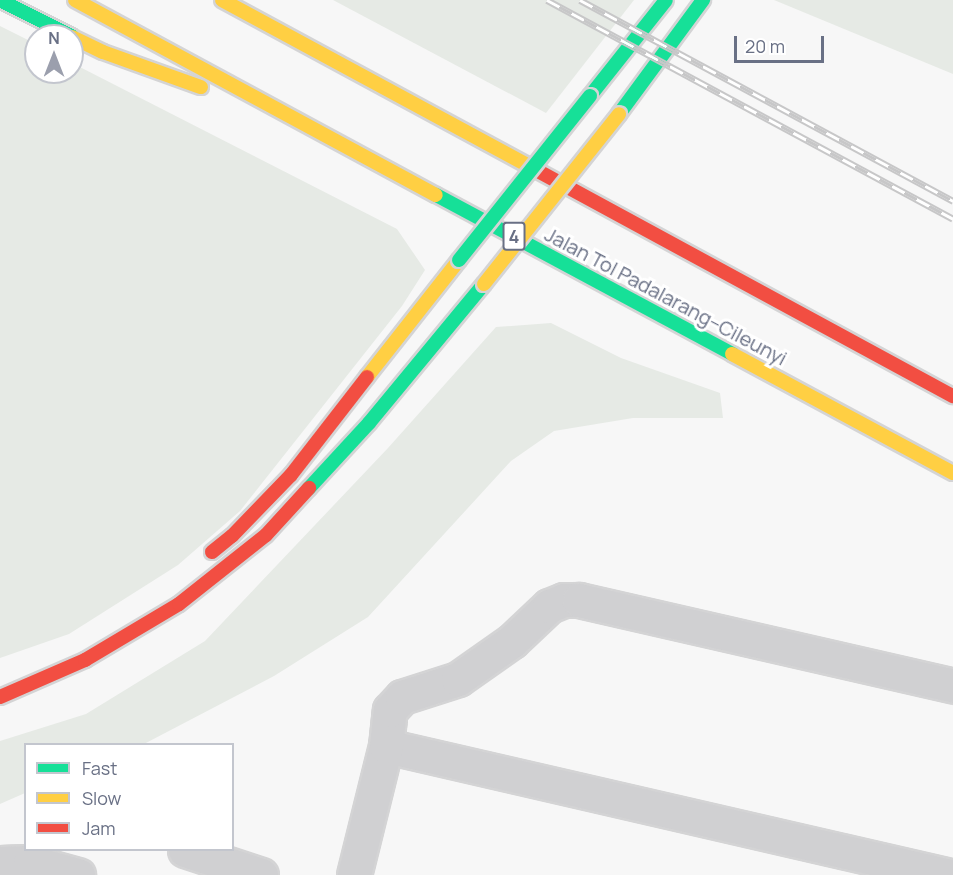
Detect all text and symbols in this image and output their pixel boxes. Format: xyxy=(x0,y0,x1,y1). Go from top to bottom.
north arrow xyxy=(24,24,84,84)
scale bar xyxy=(737,24,827,62)
text: N xyxy=(48,27,60,49)
text: 20 m xyxy=(745,34,785,58)
road number: 4 xyxy=(502,221,526,251)
street label: Jalan Tol Padalarang–Cileunyi xyxy=(541,222,791,370)
legend xyxy=(24,743,234,851)
text: Fast xyxy=(82,756,117,780)
text: Slow xyxy=(82,786,121,810)
text: Jam xyxy=(82,816,116,840)

